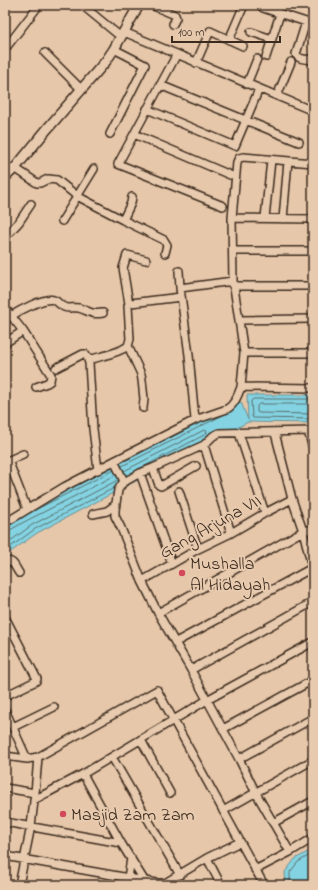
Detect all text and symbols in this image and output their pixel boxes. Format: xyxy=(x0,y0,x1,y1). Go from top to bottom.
scale bar xyxy=(172,18,280,44)
text: 100 m xyxy=(178,24,205,42)
street label: Gang Arjuna VII xyxy=(155,489,267,567)
place label: Mushalla Al Hidayah xyxy=(190,552,270,599)
marker: Mushalla Al Hidayah xyxy=(177,568,187,578)
place label: Masjid Zam Zam xyxy=(71,803,195,829)
marker: Masjid Zam Zam xyxy=(58,809,68,819)

